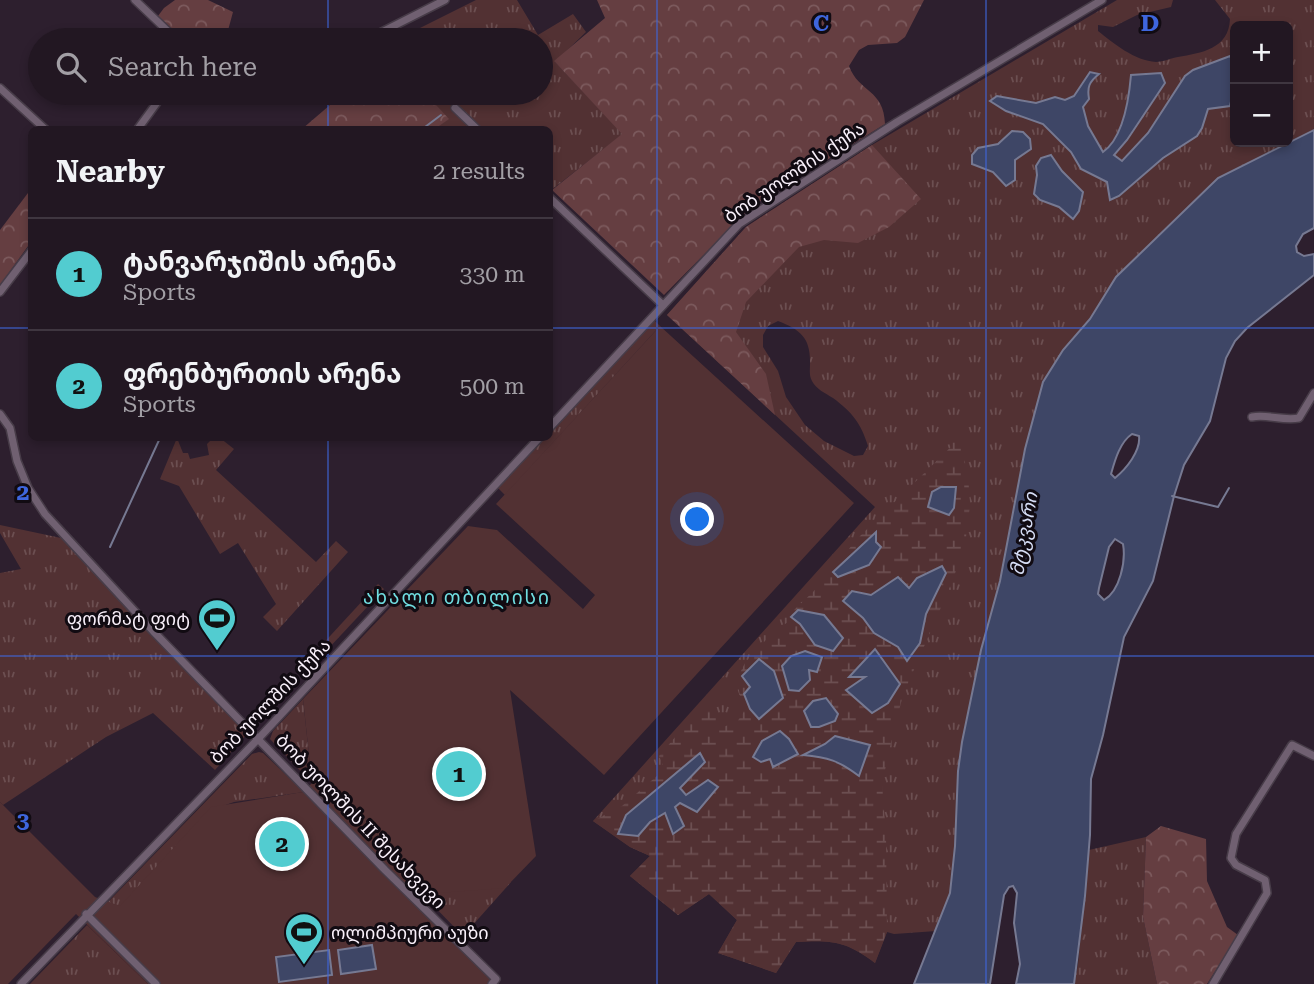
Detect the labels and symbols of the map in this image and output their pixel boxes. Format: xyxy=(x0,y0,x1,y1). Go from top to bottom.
text: C xyxy=(813,10,829,37)
text: D xyxy=(1141,10,1159,37)
street label: ბობ უოლშის ქუჩა xyxy=(720,117,869,228)
text: 2 xyxy=(17,479,29,506)
water label: მტკვარი xyxy=(1005,490,1043,577)
your location xyxy=(680,502,714,536)
district label: ახალი თბილისი xyxy=(363,586,551,610)
sports icon: ფორმატ ფიტ xyxy=(196,597,238,652)
place label: ფორმატ ფიტ xyxy=(67,608,190,630)
street label: ბობ უოლშის ქუჩა xyxy=(205,635,335,768)
street label: ბობ უოლშის II შესახვევი xyxy=(271,729,450,913)
pin: 1 xyxy=(436,748,482,800)
text: 3 xyxy=(17,807,30,834)
pin: 2 xyxy=(259,818,305,870)
sports icon: ოლიმპიური აუზი xyxy=(283,911,325,966)
place label: ოლიმპიური აუზი xyxy=(331,922,489,944)

